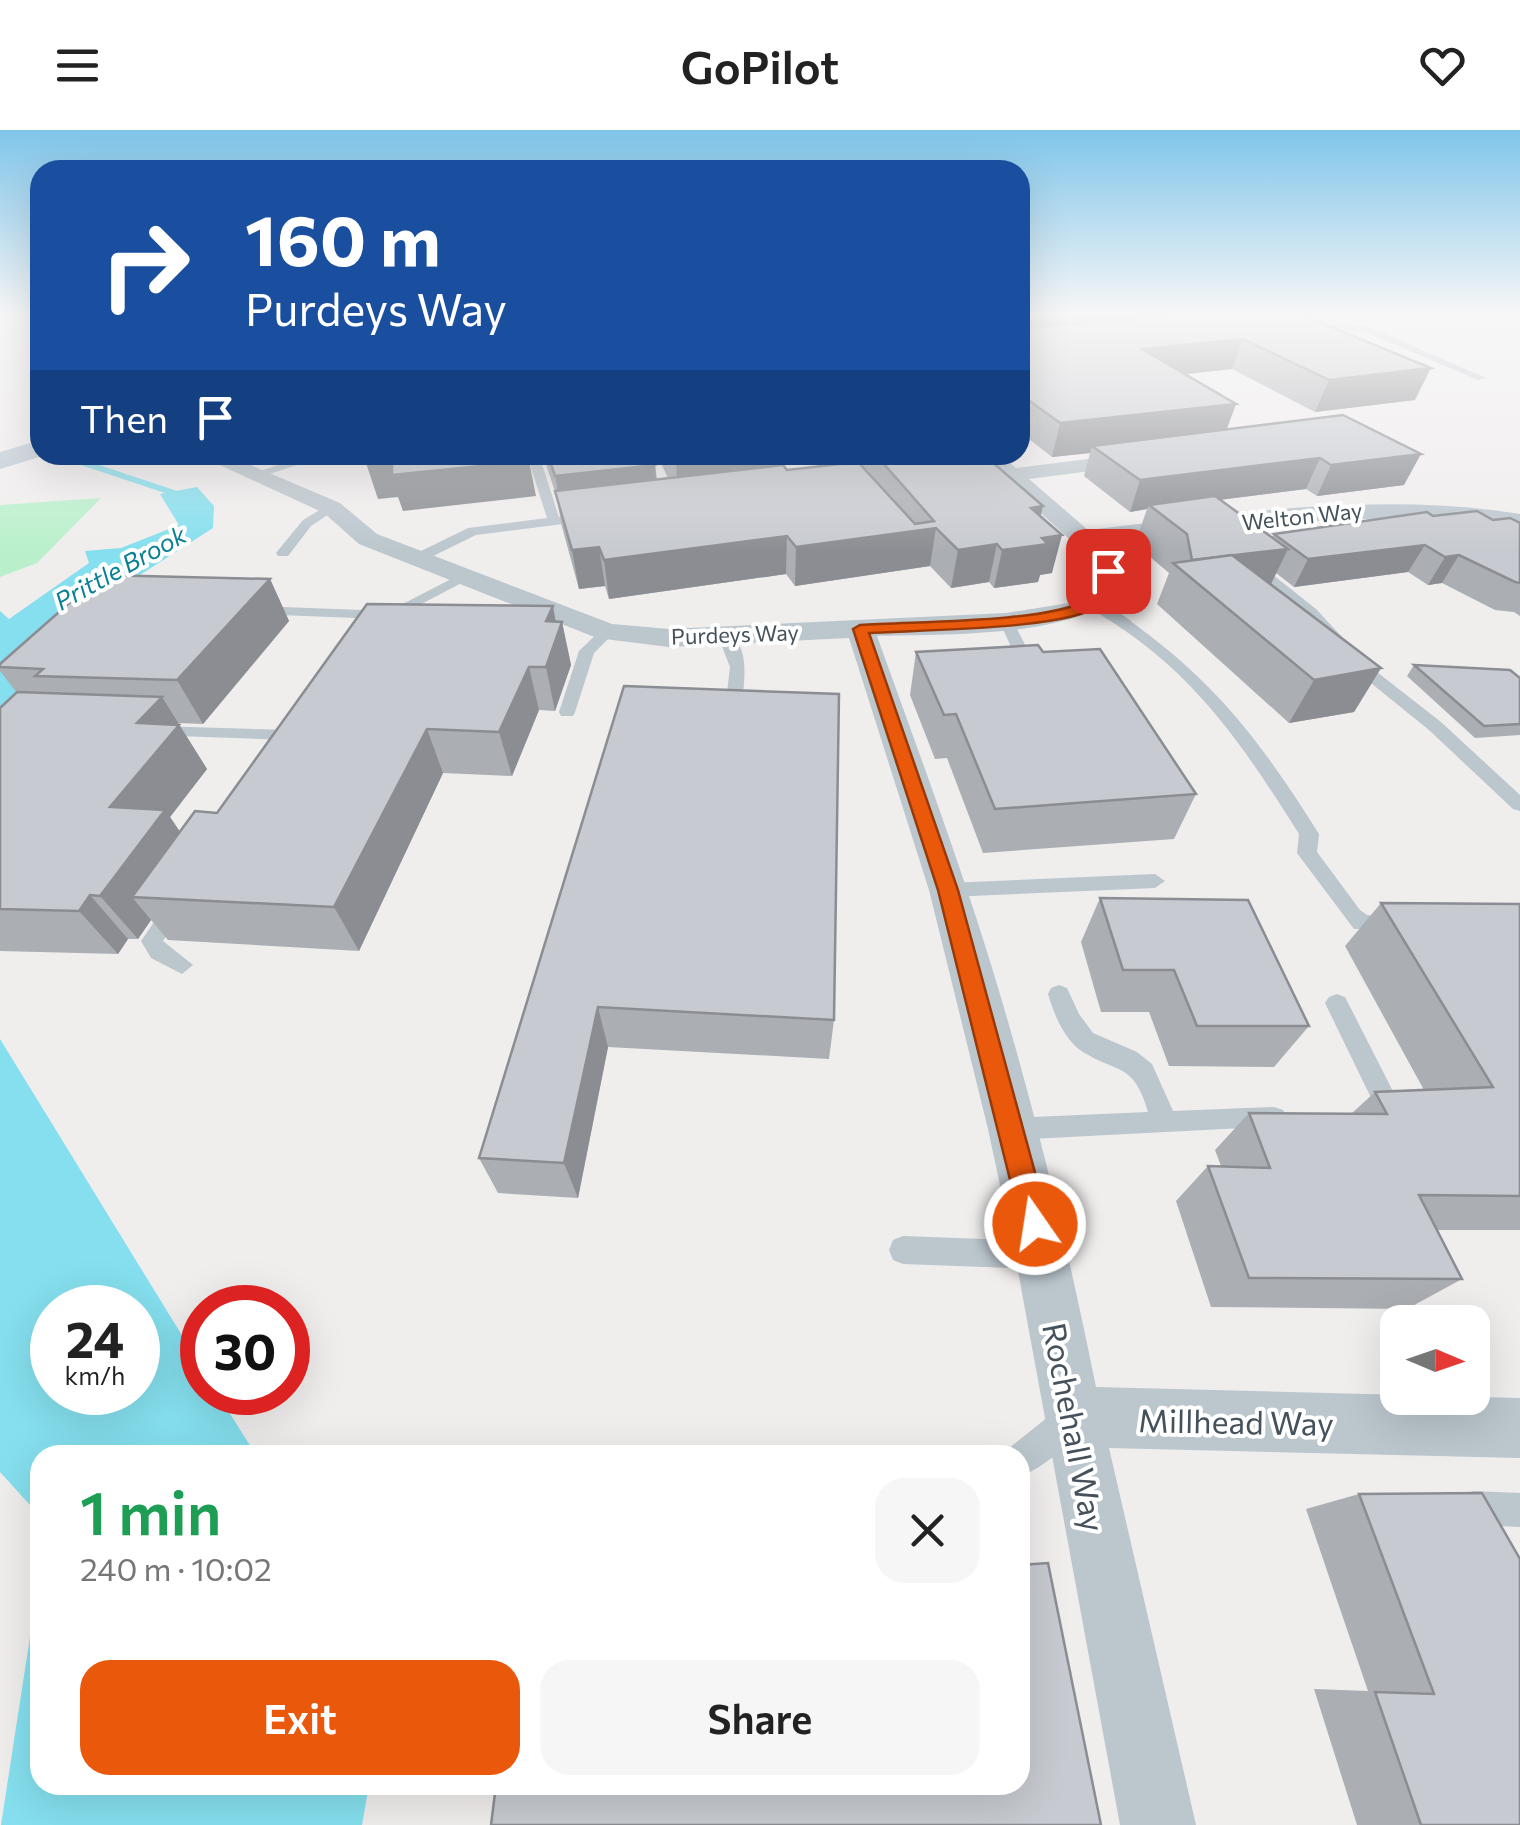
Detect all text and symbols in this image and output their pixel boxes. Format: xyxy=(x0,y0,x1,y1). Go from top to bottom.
icon: menu xyxy=(50,38,105,93)
text: GoPilot xyxy=(681,38,839,93)
icon: heart xyxy=(1415,38,1470,93)
text: 160 m xyxy=(245,195,441,280)
icon: right xyxy=(80,200,210,330)
text: Purdeys Way xyxy=(245,280,507,335)
icon: arrive xyxy=(188,390,243,445)
text: Then xyxy=(80,394,168,441)
street label: Welton Way xyxy=(1240,496,1364,536)
water label: Prittle Brook xyxy=(49,518,192,616)
pin xyxy=(1066,529,1151,614)
icon: arrive xyxy=(1081,544,1136,599)
street label: Purdeys Way xyxy=(671,618,799,650)
position arrow xyxy=(983,1172,1087,1276)
speed limit sign: 30 xyxy=(180,1285,310,1415)
north arrow xyxy=(1380,1305,1490,1415)
map controls xyxy=(1380,1305,1490,1415)
text: 24 xyxy=(66,1307,124,1368)
street label: Rochehall Way xyxy=(1035,1319,1115,1535)
text: km/h xyxy=(65,1360,125,1390)
street label: Millhead Way xyxy=(1138,1399,1334,1443)
text: 1 min xyxy=(80,1474,221,1547)
button: close xyxy=(875,1478,980,1583)
text: 240 m · 10:02 xyxy=(80,1548,272,1588)
button: Exit xyxy=(80,1660,520,1775)
button: Share xyxy=(540,1660,980,1775)

